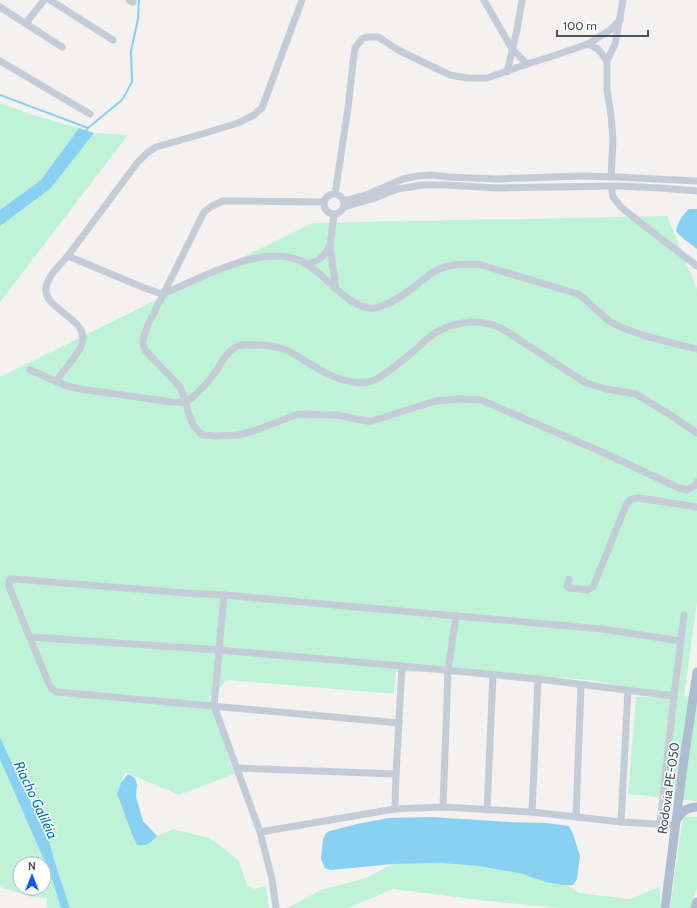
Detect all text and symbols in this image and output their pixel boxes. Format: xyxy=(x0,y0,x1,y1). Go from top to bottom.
scale bar xyxy=(557,12,648,38)
text: 100 m xyxy=(563,18,597,33)
street label: Rodovia PE-050 xyxy=(654,741,682,835)
water label: Riacho Galiléia xyxy=(10,758,62,842)
north arrow xyxy=(12,856,52,896)
text: N xyxy=(28,859,36,873)

